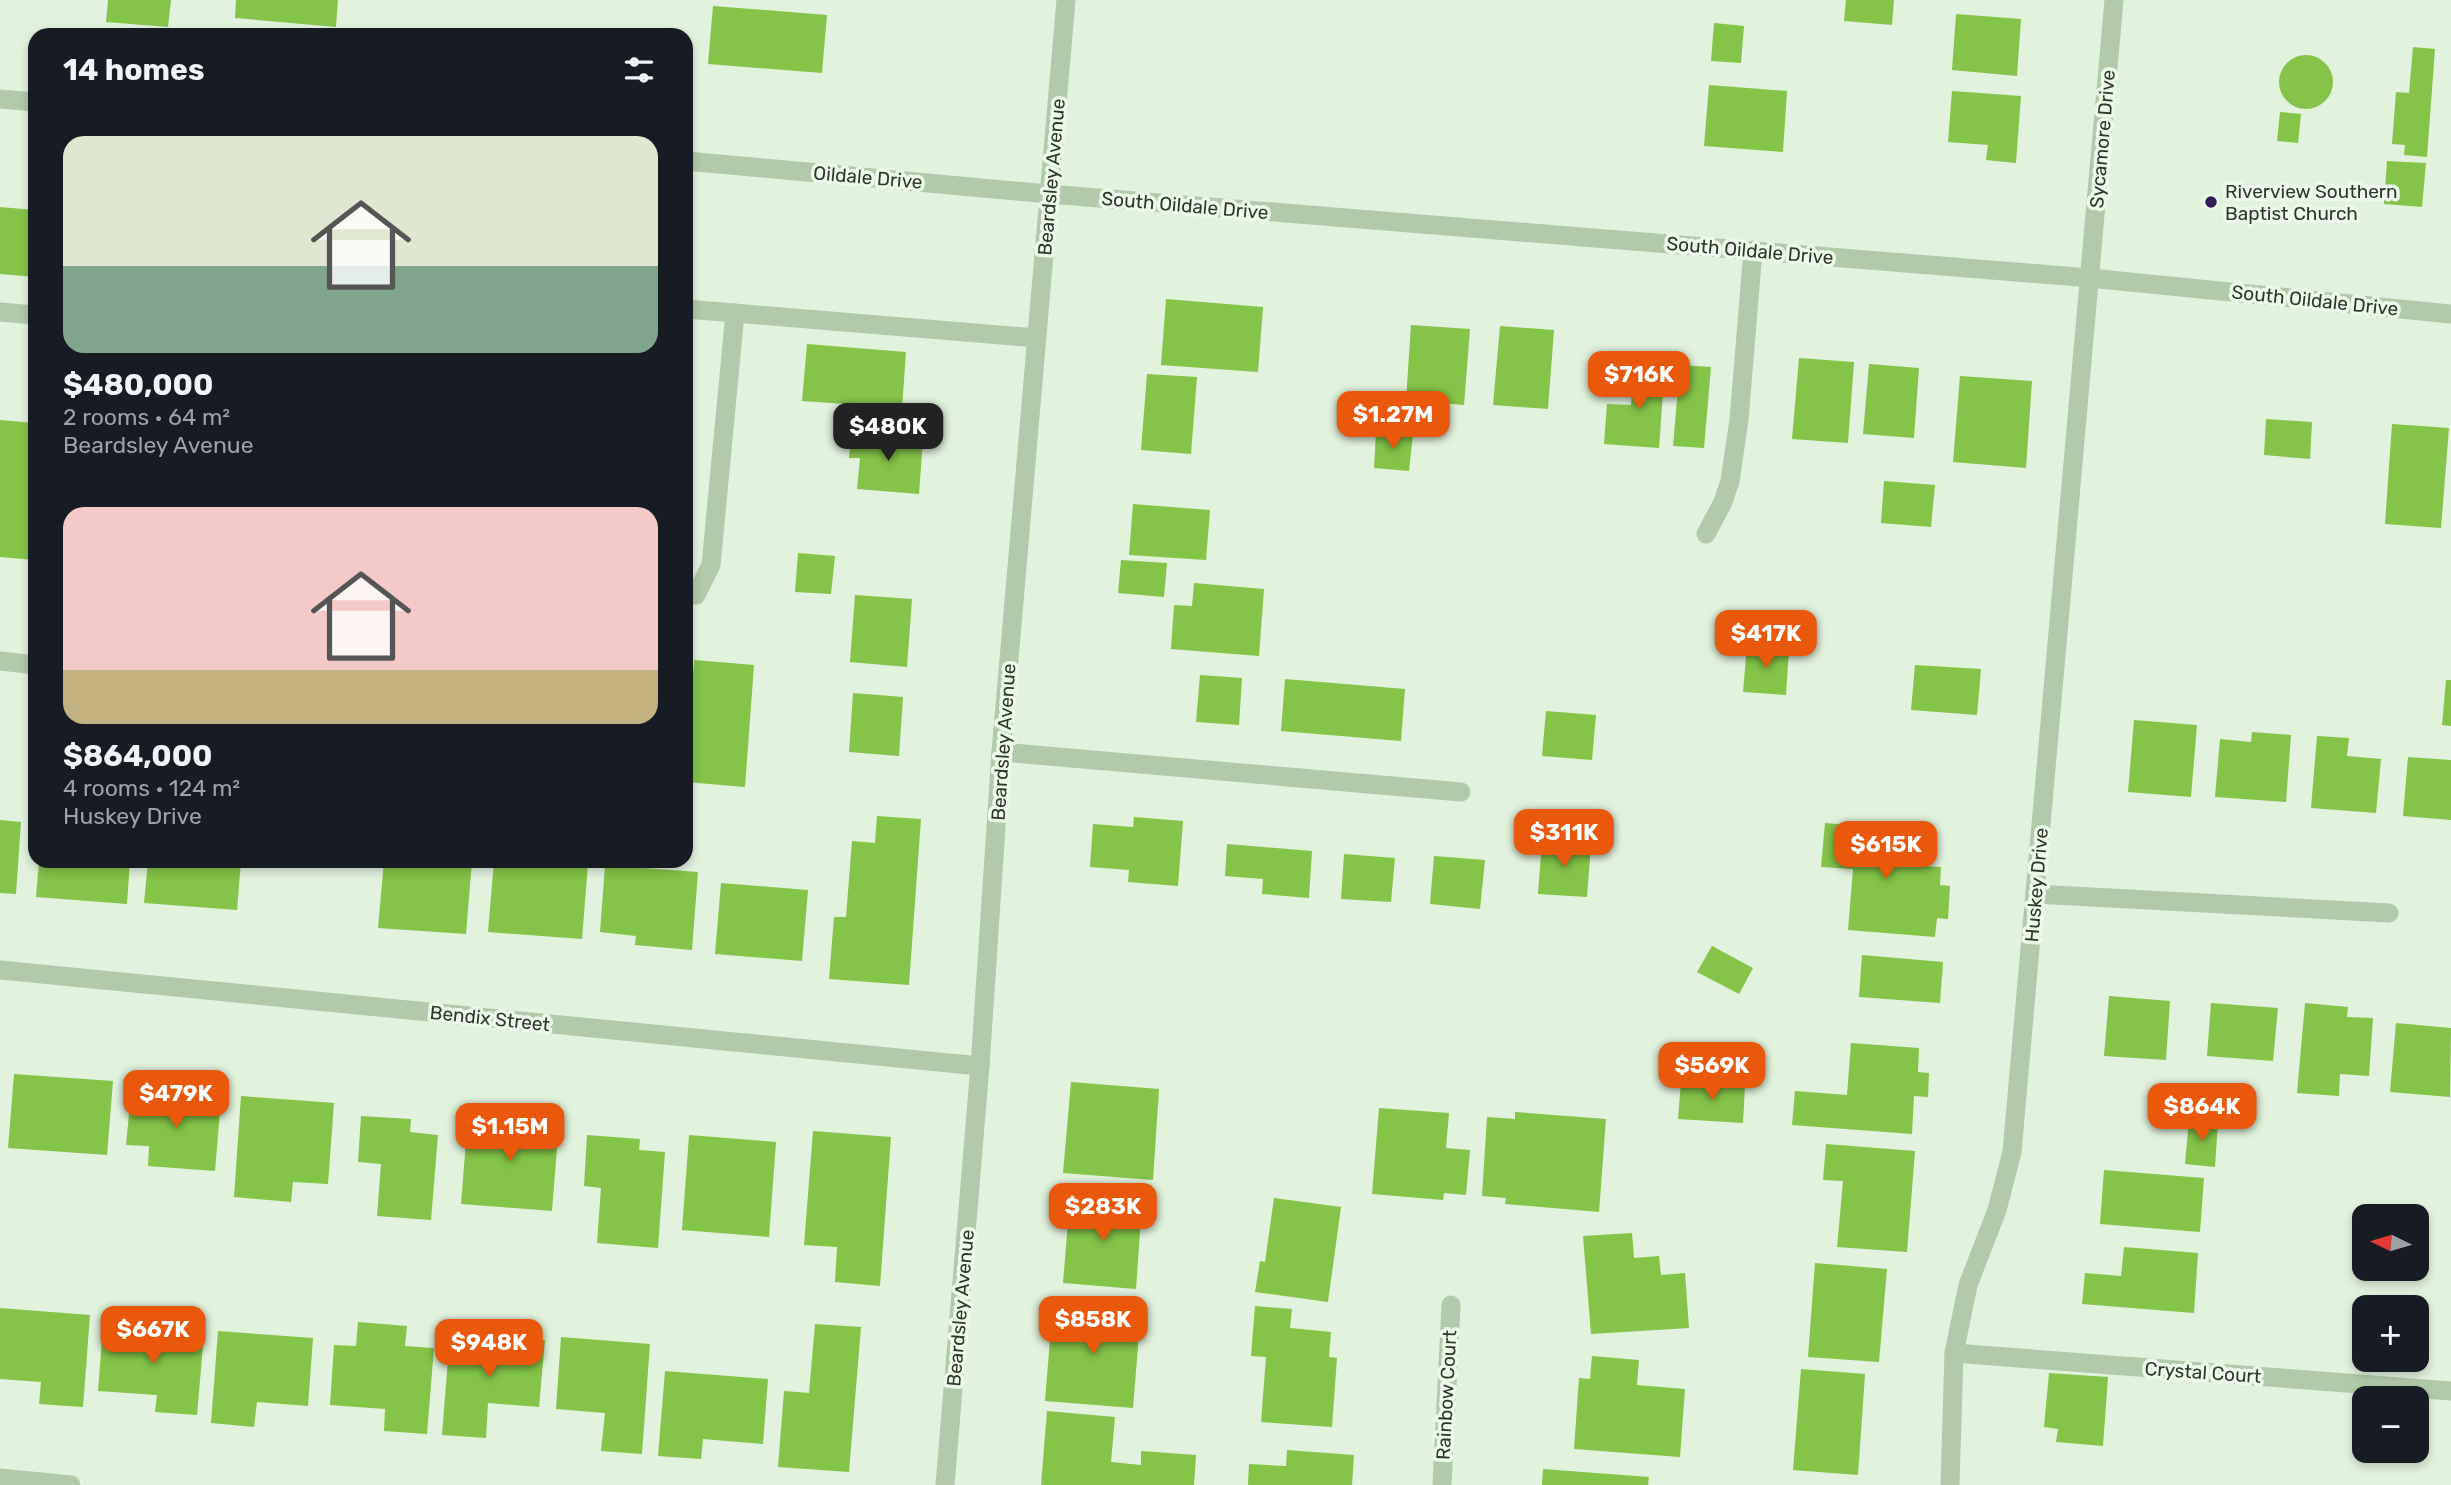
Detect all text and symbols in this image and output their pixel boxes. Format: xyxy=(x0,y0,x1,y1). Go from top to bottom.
icon: filters xyxy=(620,51,658,89)
text: 14 homes xyxy=(63,52,205,88)
street label: Sycamore Drive xyxy=(2085,69,2120,209)
street label: Beardsley Avenue xyxy=(1033,98,1070,256)
street label: Oildale Drive xyxy=(812,161,924,194)
place label: Riverview Southern Baptist Church xyxy=(2225,180,2398,225)
icon: home xyxy=(298,182,424,308)
street label: South Oildale Drive xyxy=(1101,187,1269,224)
marker: Riverview Southern Baptist Church xyxy=(2203,194,2219,210)
street label: South Oildale Drive xyxy=(1666,232,1834,269)
street label: South Oildale Drive xyxy=(2231,280,2399,321)
pin: $716K xyxy=(1590,352,1688,411)
text: $716K xyxy=(1604,360,1674,388)
text: $480,000 xyxy=(63,367,213,403)
pin: $1.27M xyxy=(1336,392,1450,451)
text: $1.27M xyxy=(1353,400,1433,428)
text: 2 rooms · 64 m² xyxy=(63,403,230,431)
pin: $480K xyxy=(839,404,937,463)
text: $480K xyxy=(849,412,927,440)
text: Beardsley Avenue xyxy=(63,431,254,459)
icon: home xyxy=(298,553,424,679)
pin: $417K xyxy=(1717,610,1815,670)
text: $417K xyxy=(1731,619,1801,647)
street label: Beardsley Avenue xyxy=(987,663,1020,821)
text: $864,000 xyxy=(63,738,212,774)
text: 4 rooms · 124 m² xyxy=(63,774,240,802)
text: Huskey Drive xyxy=(63,802,202,830)
pin: $311K xyxy=(1515,810,1613,869)
text: $311K xyxy=(1530,818,1598,846)
pin: $615K xyxy=(1837,822,1935,881)
street label: Huskey Drive xyxy=(2020,827,2053,943)
text: $615K xyxy=(1850,830,1922,858)
street label: Bendix Street xyxy=(429,1001,552,1036)
pin: $569K xyxy=(1663,1042,1761,1102)
text: $569K xyxy=(1674,1051,1750,1079)
pin: $479K xyxy=(127,1070,225,1130)
text: $479K xyxy=(139,1079,213,1107)
pin: $864K xyxy=(2153,1084,2251,1143)
text: $864K xyxy=(2164,1092,2240,1120)
pin: $1.15M xyxy=(453,1104,567,1163)
text: $1.15M xyxy=(471,1112,549,1140)
pin: $283K xyxy=(1054,1184,1152,1243)
text: $283K xyxy=(1065,1192,1141,1220)
north arrow xyxy=(2352,1204,2429,1281)
map controls xyxy=(2352,1204,2429,1463)
street label: Beardsley Avenue xyxy=(942,1229,979,1387)
button: + xyxy=(2352,1295,2429,1372)
pin: $858K xyxy=(1044,1296,1142,1356)
text: $858K xyxy=(1055,1305,1131,1333)
pin: $667K xyxy=(104,1306,202,1366)
text: $667K xyxy=(117,1315,189,1343)
pin: $948K xyxy=(440,1320,538,1379)
text: $948K xyxy=(451,1328,527,1356)
street label: Rainbow Court xyxy=(1432,1329,1461,1461)
street label: Crystal Court xyxy=(2144,1357,2262,1388)
button: − xyxy=(2352,1386,2429,1463)

